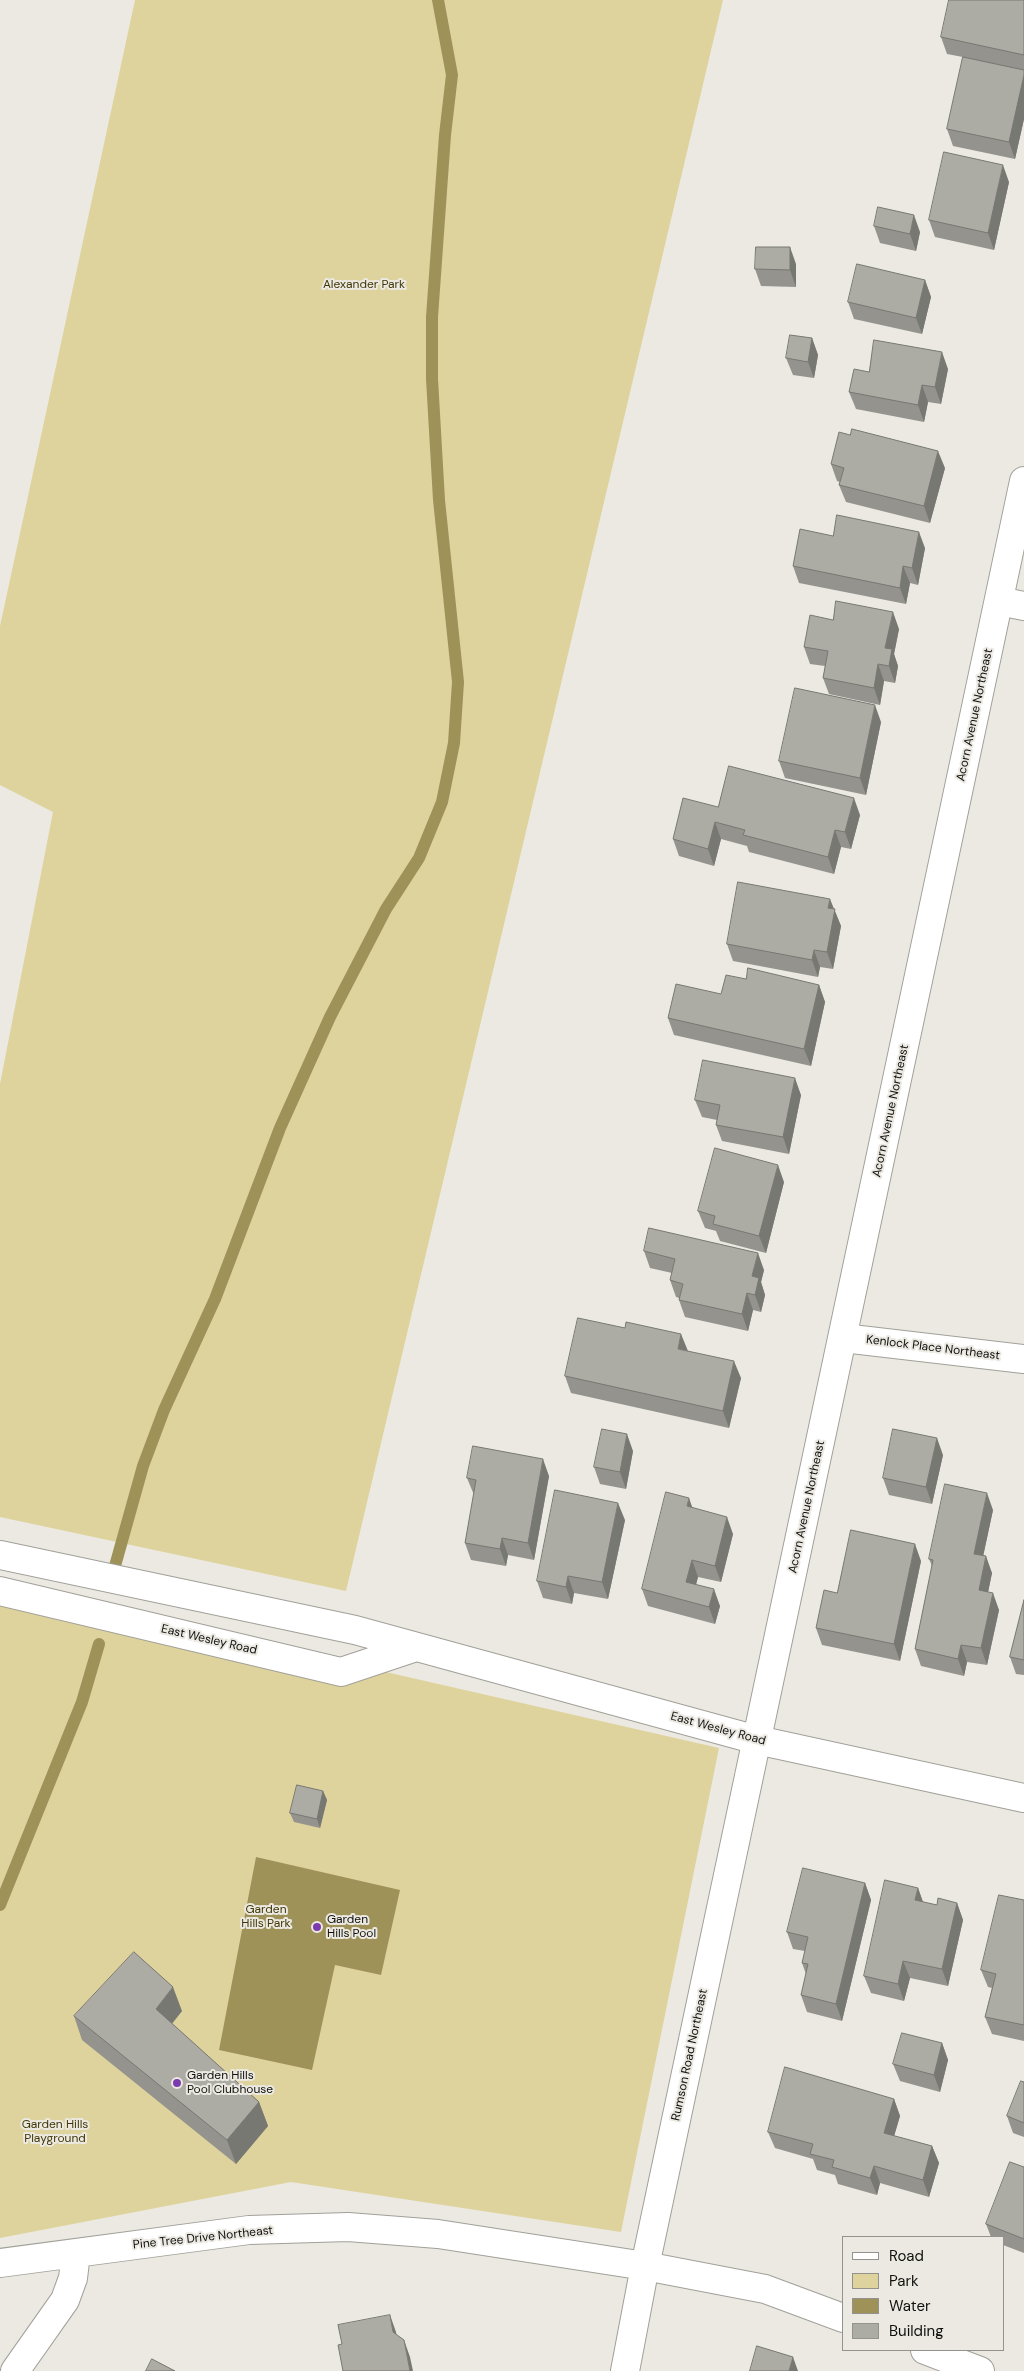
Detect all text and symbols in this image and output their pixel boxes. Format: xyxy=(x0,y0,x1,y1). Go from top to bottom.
park label: Alexander Park xyxy=(323,278,405,292)
street label: Acorn Avenue Northeast xyxy=(954,647,996,783)
street label: Acorn Avenue Northeast xyxy=(870,1043,912,1179)
street label: Kenlock Place Northeast xyxy=(865,1333,1001,1363)
street label: Acorn Avenue Northeast xyxy=(786,1439,828,1575)
street label: East Wesley Road xyxy=(160,1622,258,1658)
street label: East Wesley Road xyxy=(669,1709,767,1749)
park label: Garden Hills Park xyxy=(241,1903,291,1931)
place label: Garden Hills Pool xyxy=(327,1913,376,1941)
marker: Garden Hills Pool xyxy=(311,1921,323,1933)
street label: Rumson Road Northeast xyxy=(669,1988,711,2122)
place label: Garden Hills Pool Clubhouse xyxy=(187,2069,273,2097)
marker: Garden Hills Pool Clubhouse xyxy=(171,2077,183,2089)
park label: Garden Hills Playground xyxy=(22,2118,88,2146)
street label: Pine Tree Drive Northeast xyxy=(132,2223,274,2253)
legend xyxy=(842,2236,1004,2351)
text: Road xyxy=(889,2246,924,2266)
text: Park xyxy=(889,2271,919,2291)
text: Water xyxy=(889,2296,930,2316)
text: Building xyxy=(889,2321,944,2341)

